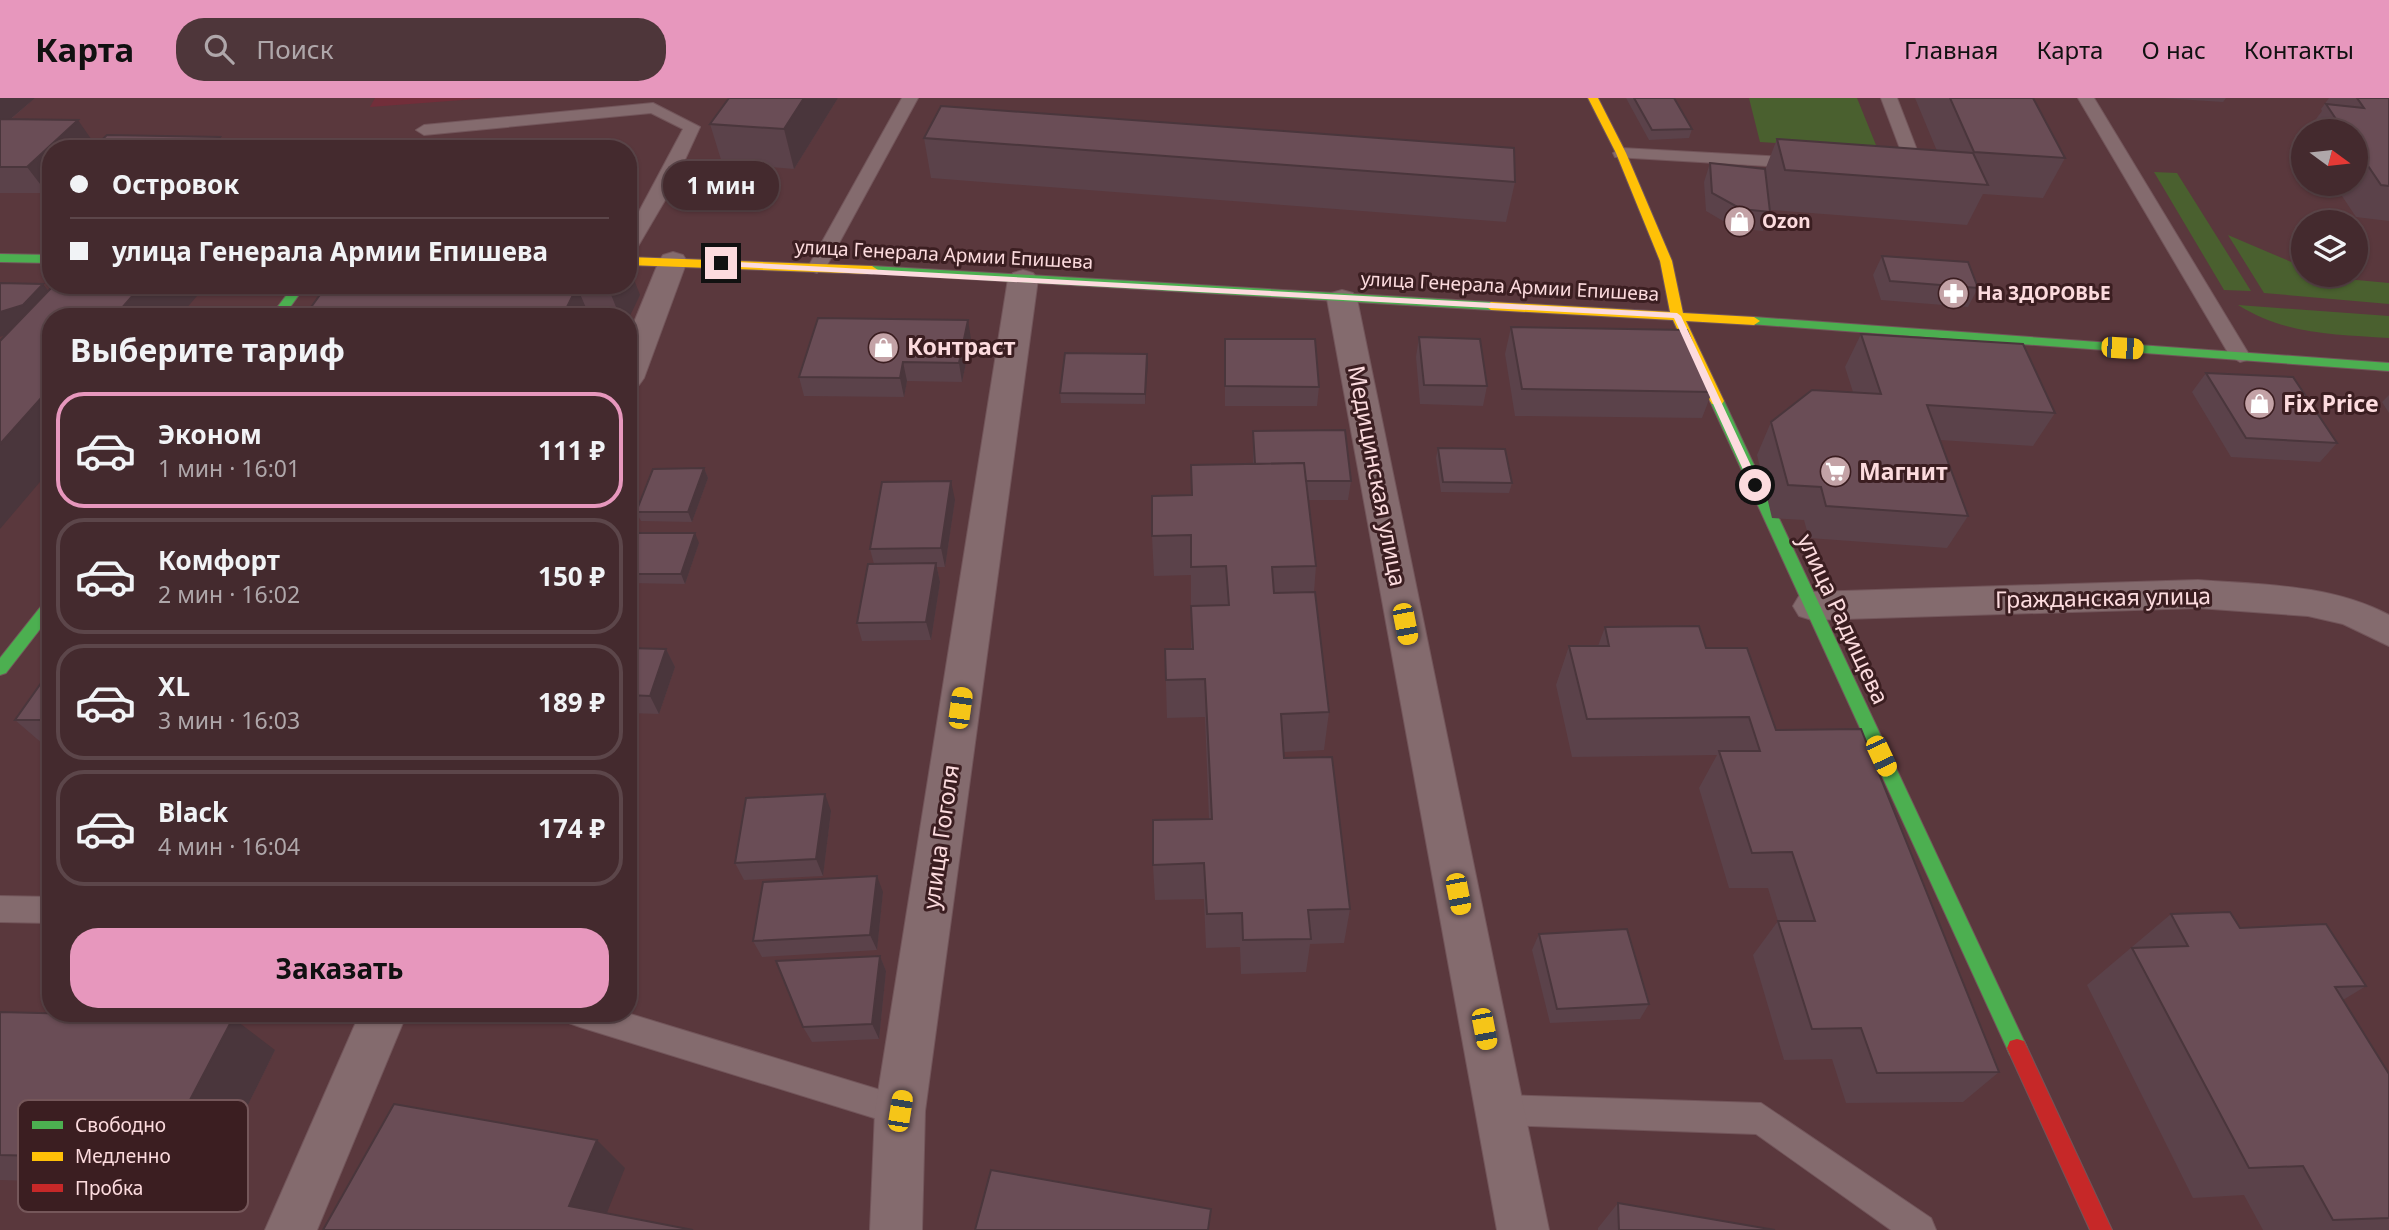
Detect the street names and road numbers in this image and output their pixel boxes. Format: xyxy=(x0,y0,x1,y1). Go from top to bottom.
street label: улица Генерала Армии Епишева xyxy=(794,233,1094,275)
street label: улица Генерала Армии Епишева xyxy=(1360,265,1660,307)
street label: Медицинская улица xyxy=(1341,363,1415,589)
street label: улица Радищева xyxy=(1790,528,1897,709)
street label: Гражданская улица xyxy=(1995,579,2211,615)
street label: улица Гоголя xyxy=(914,762,966,911)

